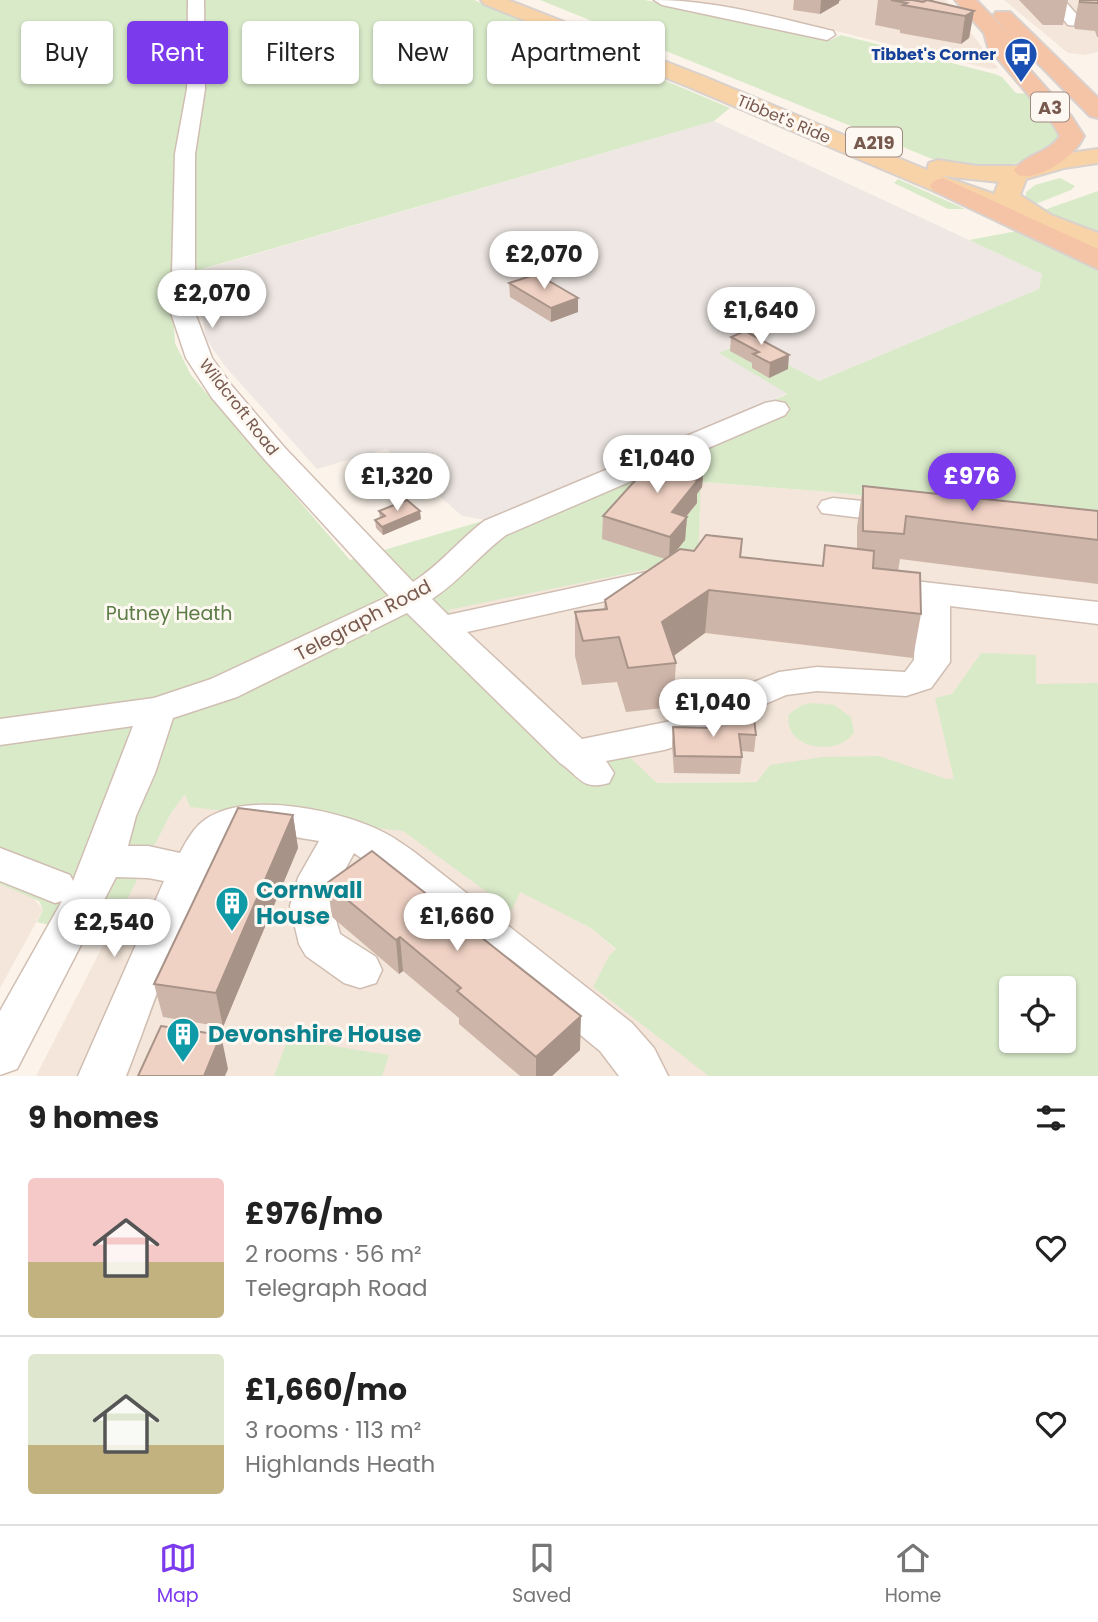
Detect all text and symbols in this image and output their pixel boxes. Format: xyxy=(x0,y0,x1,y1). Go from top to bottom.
chip: Buy xyxy=(21,21,113,84)
chip: Rent xyxy=(127,21,228,84)
chip: Filters xyxy=(242,21,359,84)
chip: New xyxy=(373,21,473,84)
chip: Apartment xyxy=(487,21,665,84)
bus stop icon: Tibbet's Corner xyxy=(1002,35,1040,84)
place label: Tibbet's Corner xyxy=(871,43,996,66)
street label: Tibbet's Ride xyxy=(734,89,834,149)
road number: A3 xyxy=(1031,92,1069,122)
road number: A219 xyxy=(846,127,902,156)
pin: £2,070 xyxy=(487,232,601,291)
text: £2,070 xyxy=(505,238,583,270)
pin: £2,070 xyxy=(155,270,269,330)
text: £2,070 xyxy=(173,277,251,309)
pin: £1,640 xyxy=(704,288,818,347)
text: £1,640 xyxy=(723,294,799,326)
street label: Wildcroft Road xyxy=(194,354,284,460)
pin: £1,040 xyxy=(600,435,714,495)
text: £1,040 xyxy=(619,442,695,474)
pin: £1,320 xyxy=(340,454,454,513)
pin: £976 xyxy=(931,454,1013,513)
text: £1,320 xyxy=(361,460,433,492)
text: £976 xyxy=(944,460,1000,492)
street label: Telegraph Road xyxy=(290,573,436,667)
park label: Putney Heath xyxy=(106,600,232,627)
pin: £1,040 xyxy=(656,680,770,739)
text: £1,040 xyxy=(675,686,751,718)
place label: Cornwall House xyxy=(256,874,363,932)
building icon: Cornwall House xyxy=(213,884,251,933)
pin: £1,660 xyxy=(400,894,514,953)
pin: £2,540 xyxy=(57,900,171,959)
text: £1,660 xyxy=(420,900,494,932)
text: £2,540 xyxy=(74,906,154,938)
map controls xyxy=(999,976,1076,1053)
button: locate xyxy=(999,976,1076,1053)
building icon: Devonshire House xyxy=(164,1015,202,1064)
place label: Devonshire House xyxy=(208,1018,421,1050)
text: 9 homes xyxy=(28,1096,159,1139)
icon: filters xyxy=(1032,1099,1070,1137)
text: £976/mo xyxy=(245,1192,383,1235)
icon: home xyxy=(84,1206,168,1290)
icon: heart xyxy=(1032,1229,1070,1267)
text: 2 rooms · 56 m² xyxy=(245,1238,422,1270)
text: Telegraph Road xyxy=(245,1272,428,1304)
text: £1,660/mo xyxy=(245,1368,407,1411)
icon: home xyxy=(84,1382,168,1466)
icon: heart xyxy=(1032,1405,1070,1443)
text: 3 rooms · 113 m² xyxy=(245,1414,421,1446)
text: Highlands Heath xyxy=(245,1448,435,1480)
tab: Map xyxy=(157,1539,199,1610)
tab: Saved xyxy=(512,1539,571,1610)
tab: Home xyxy=(885,1539,941,1610)

